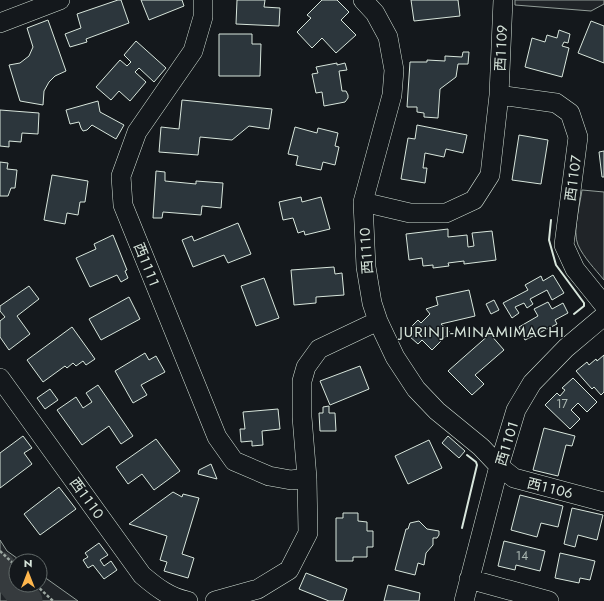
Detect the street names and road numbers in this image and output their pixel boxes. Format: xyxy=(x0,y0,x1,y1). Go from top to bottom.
street label: 西１１０９ xyxy=(490,24,512,72)
street label: 西１１０７ xyxy=(560,154,586,202)
street label: 西１１１０ xyxy=(354,227,378,275)
street label: 西１１１１ xyxy=(129,240,165,290)
street label: 西１１０１ xyxy=(491,418,523,468)
street label: 西１１１０ xyxy=(65,473,109,523)
street label: 西１１０６ xyxy=(525,473,575,503)

